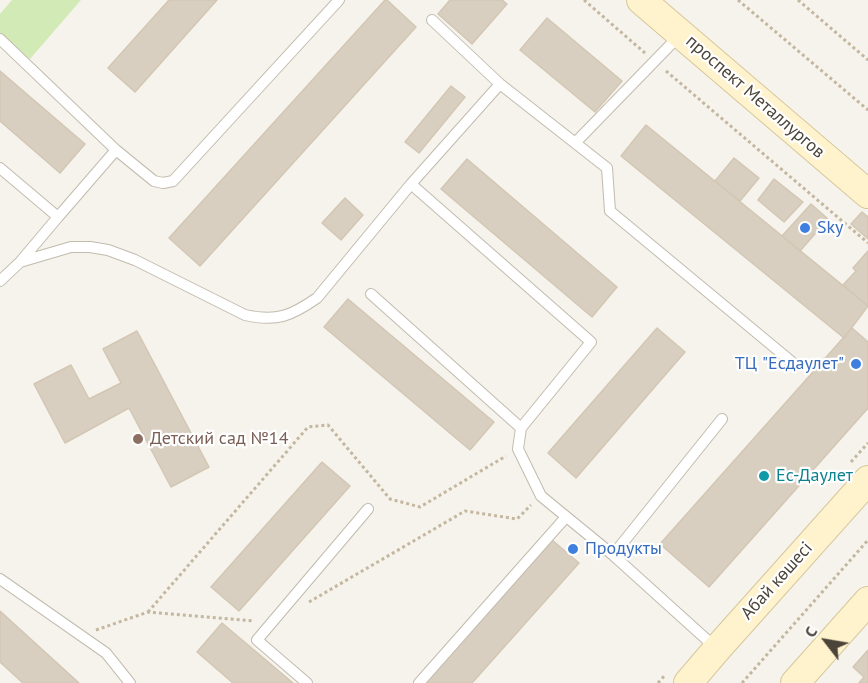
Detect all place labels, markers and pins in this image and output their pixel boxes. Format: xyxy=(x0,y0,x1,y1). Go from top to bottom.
place label: Sky xyxy=(817,217,843,239)
marker: Sky xyxy=(798,221,812,235)
place label: ТЦ "Есдаулет" xyxy=(735,353,844,375)
marker: ТЦ "Есдаулет" xyxy=(849,357,863,371)
place label: Детский сад №14 xyxy=(150,428,288,450)
marker: Детский сад №14 xyxy=(131,432,145,446)
place label: Ес-Даулет xyxy=(776,465,853,487)
marker: Ес-Даулет xyxy=(757,469,771,483)
place label: Продукты xyxy=(585,538,662,560)
marker: Продукты xyxy=(566,542,580,556)

